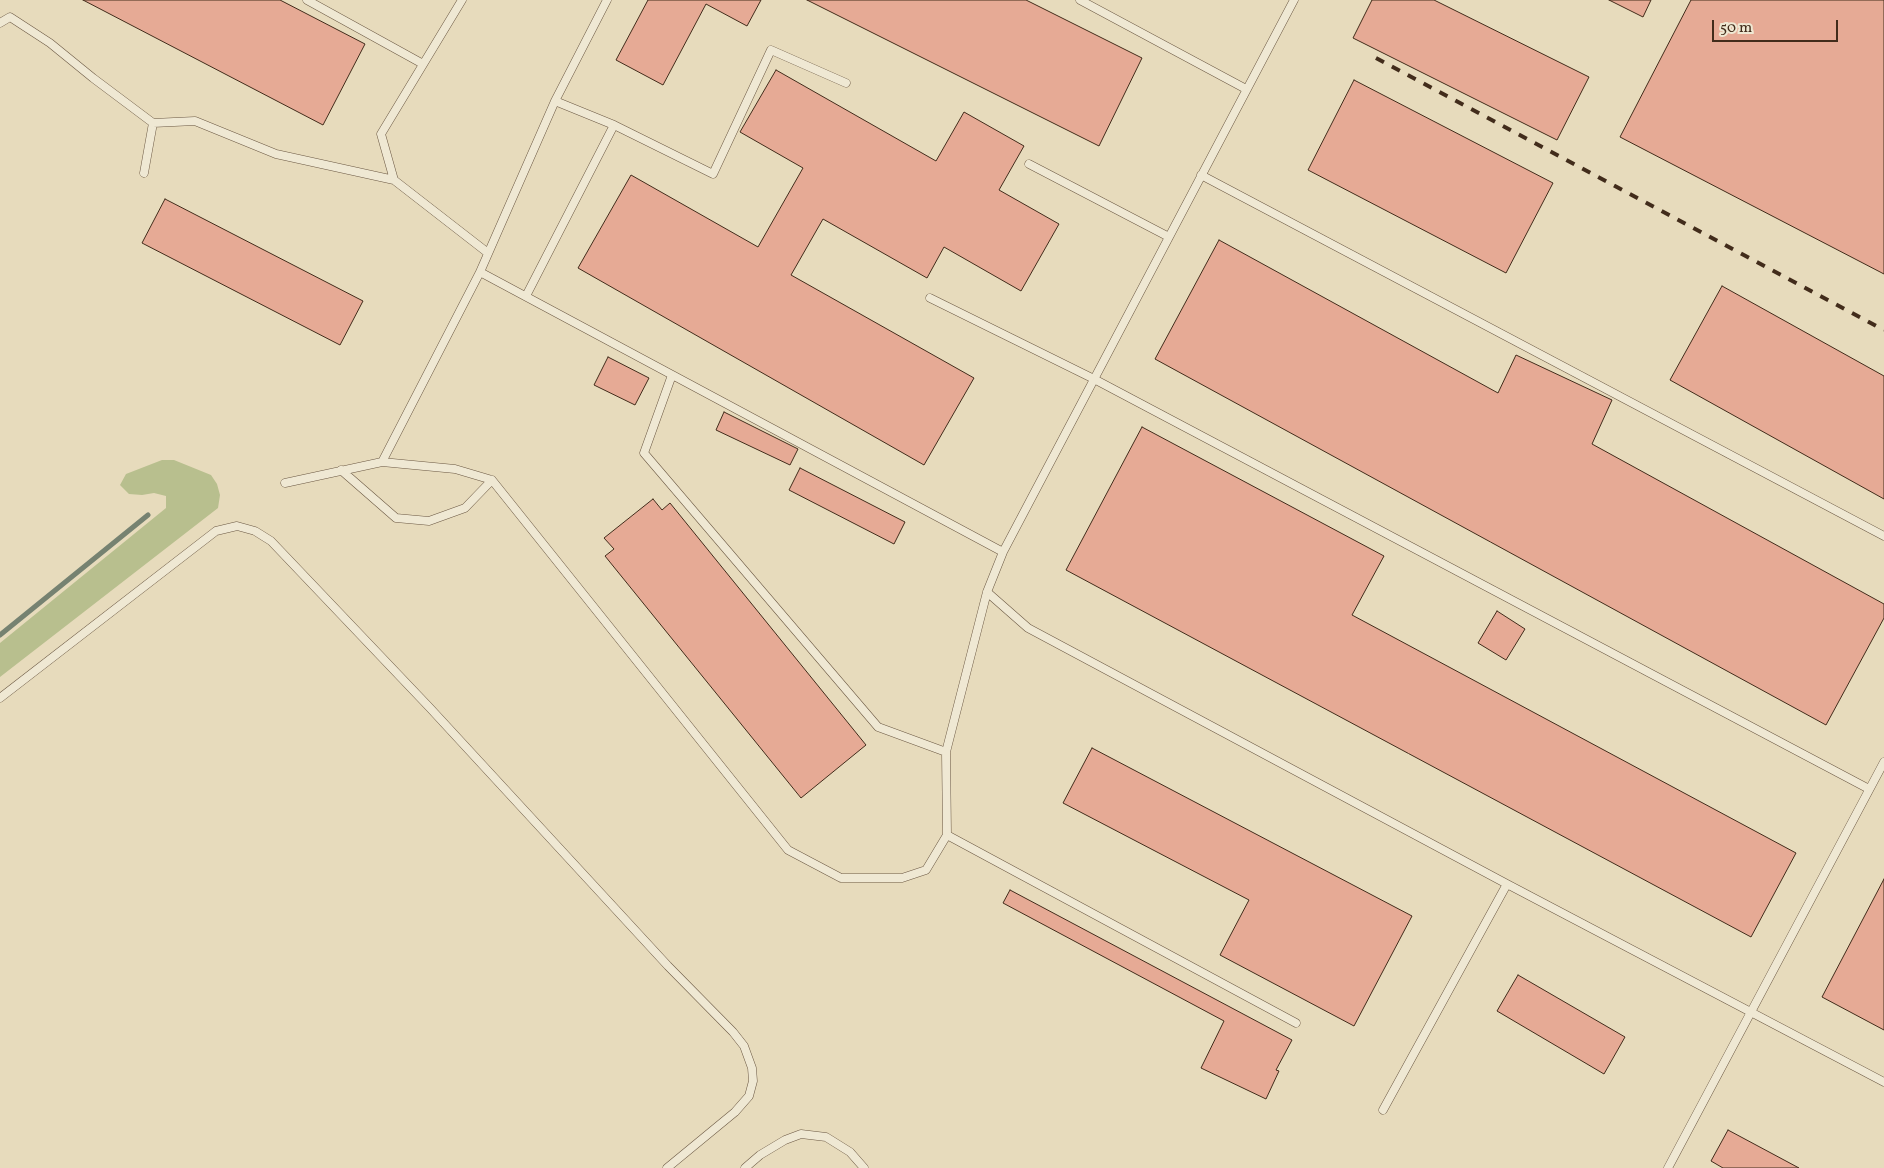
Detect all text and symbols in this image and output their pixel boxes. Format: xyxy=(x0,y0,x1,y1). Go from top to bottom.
scale bar xyxy=(1714,10,1840,42)
text: 50 m xyxy=(1720,18,1752,39)

